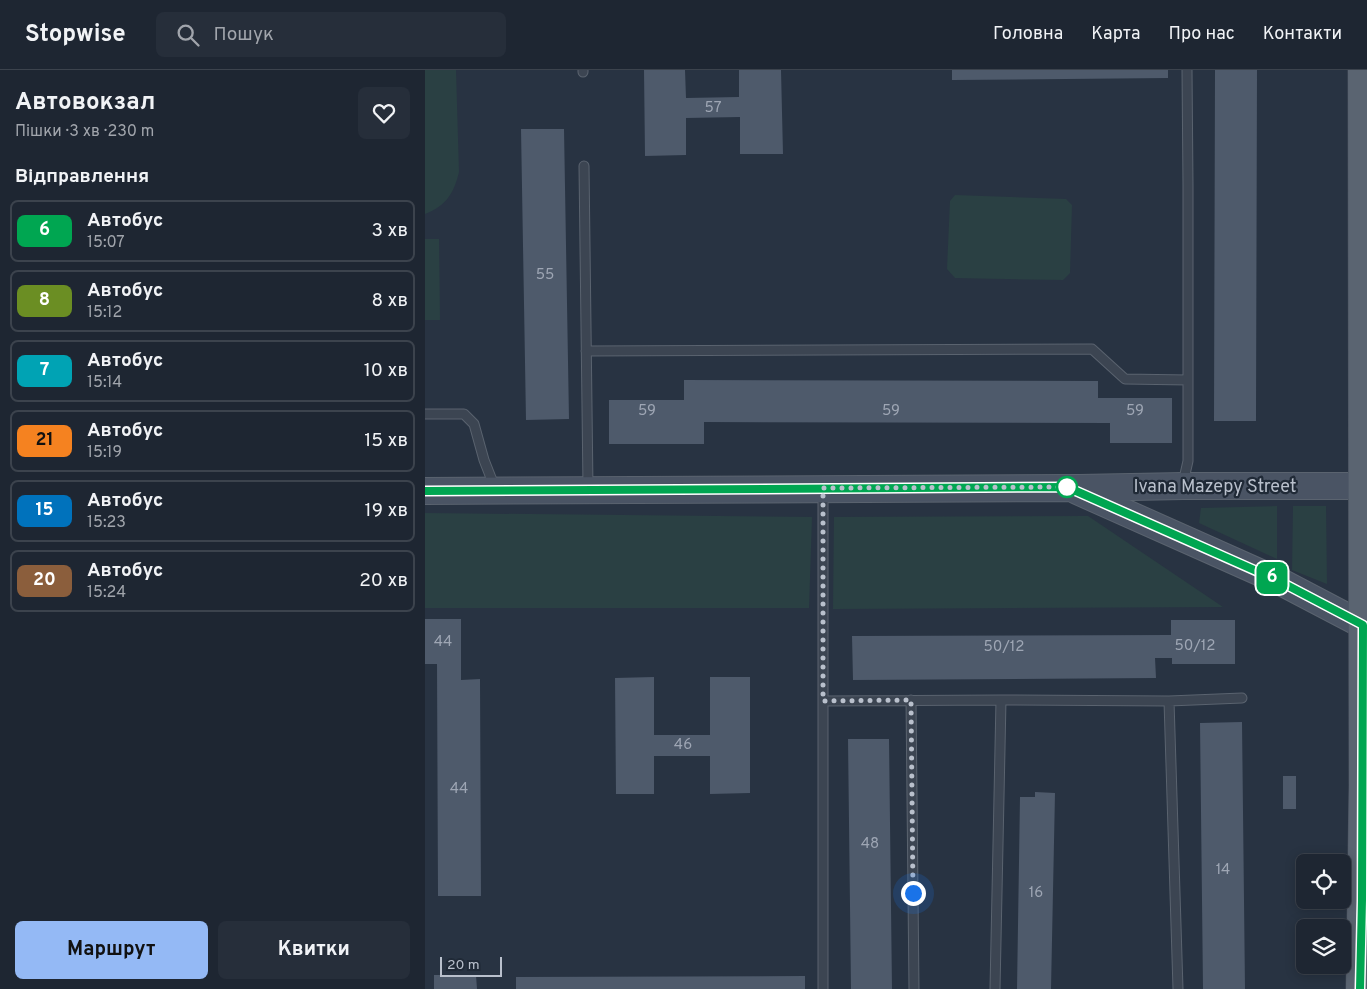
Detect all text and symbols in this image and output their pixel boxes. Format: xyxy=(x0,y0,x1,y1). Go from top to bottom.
search box xyxy=(156,12,506,57)
text: Stopwise xyxy=(25,20,126,50)
icon: search xyxy=(174,21,202,49)
text: Пошук xyxy=(214,23,274,47)
text: Головна xyxy=(993,23,1063,46)
text: Карта xyxy=(1091,23,1141,46)
text: Про нас xyxy=(1169,23,1235,46)
text: Контакти xyxy=(1263,23,1342,46)
button: heart xyxy=(358,87,410,139)
text: Автовокзал xyxy=(15,88,155,118)
house number: 57 xyxy=(705,99,722,118)
text: Пішки · 3 хв · 230 m xyxy=(15,122,154,142)
text: Відправлення xyxy=(15,165,149,189)
text: Автобус xyxy=(87,209,163,233)
text: 6 xyxy=(39,219,50,242)
text: 3 хв xyxy=(372,219,408,243)
text: 15:07 xyxy=(87,233,125,253)
house number: 55 xyxy=(536,266,554,285)
text: Автобус xyxy=(87,279,163,303)
text: 8 xyxy=(39,289,50,312)
text: 8 хв xyxy=(371,289,408,313)
text: 15:12 xyxy=(87,303,122,323)
text: Автобус xyxy=(87,349,163,373)
text: 7 xyxy=(40,359,49,382)
text: 10 хв xyxy=(364,359,408,383)
text: 15:14 xyxy=(87,373,122,393)
house number: 59 xyxy=(638,402,656,421)
house number: 59 xyxy=(882,402,900,421)
house number: 59 xyxy=(1126,402,1144,421)
text: Автобус xyxy=(87,419,163,443)
text: 21 xyxy=(35,429,54,452)
text: 15 хв xyxy=(364,429,408,453)
text: 15:19 xyxy=(87,443,122,463)
unlabelled marker xyxy=(1056,476,1078,498)
street label: Ivana Mazepy Street xyxy=(1133,476,1297,499)
text: Автобус xyxy=(87,489,163,513)
text: 15 xyxy=(35,499,54,522)
text: 19 хв xyxy=(365,499,408,523)
text: 15:23 xyxy=(87,513,126,533)
text: Автобус xyxy=(87,559,163,583)
line badge: 6 xyxy=(1256,562,1288,594)
text: 6 xyxy=(1266,566,1278,589)
text: 20 xyxy=(33,569,56,592)
text: 20 хв xyxy=(359,569,408,593)
text: 15:24 xyxy=(87,583,126,603)
house number: 44 xyxy=(434,633,452,652)
house number: 50/12 xyxy=(1174,637,1216,656)
house number: 50/12 xyxy=(983,638,1025,657)
house number: 46 xyxy=(674,736,692,755)
house number: 44 xyxy=(450,780,468,799)
house number: 48 xyxy=(861,835,879,854)
map controls xyxy=(1296,854,1351,974)
button: locate xyxy=(1296,854,1351,909)
house number: 14 xyxy=(1216,861,1230,880)
your location xyxy=(901,881,926,906)
house number: 16 xyxy=(1029,884,1043,903)
button: layers xyxy=(1296,919,1351,974)
button: Маршрут xyxy=(15,921,208,979)
button: Квитки xyxy=(218,921,410,979)
scale bar xyxy=(440,954,503,977)
text: 20 m xyxy=(447,957,480,974)

